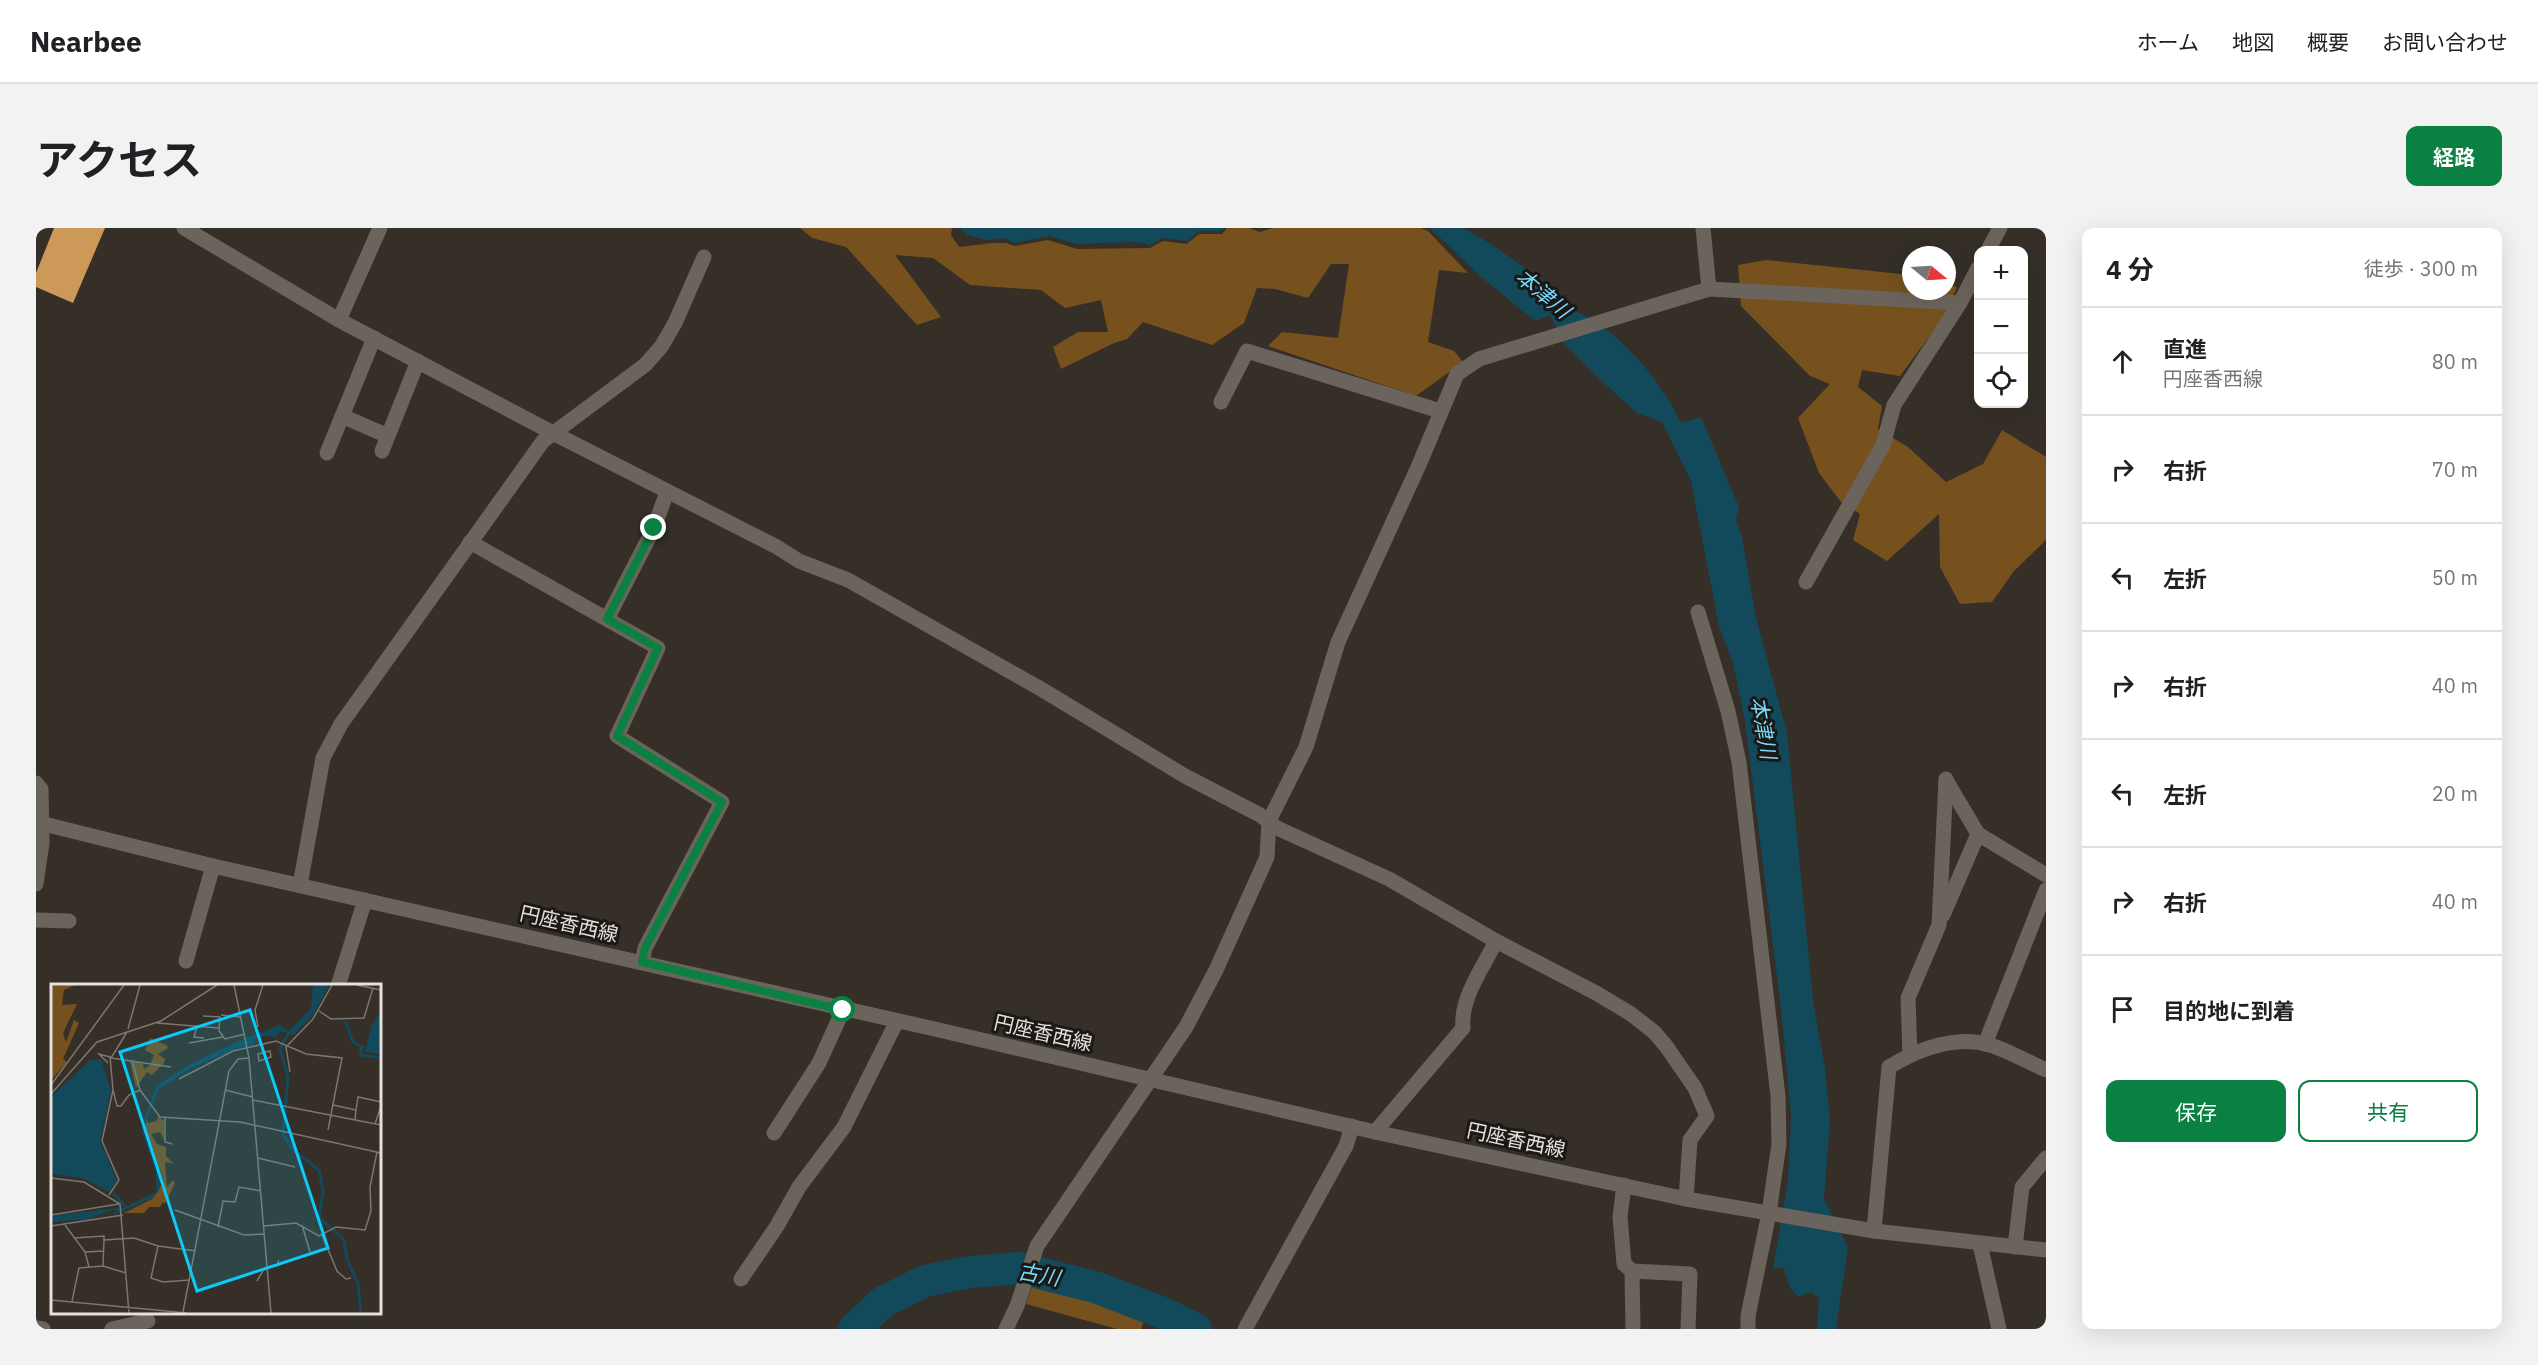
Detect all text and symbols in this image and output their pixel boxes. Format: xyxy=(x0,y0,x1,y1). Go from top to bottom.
text: Nearbee xyxy=(30,23,142,60)
text: ホーム xyxy=(2137,28,2199,56)
text: 地図 xyxy=(2232,28,2274,56)
text: 概要 xyxy=(2307,28,2349,56)
text: お問い合わせ xyxy=(2382,28,2508,56)
button: 経路 xyxy=(2406,126,2502,186)
text: アクセス xyxy=(36,132,202,187)
north arrow xyxy=(1902,246,1956,300)
map controls xyxy=(1974,246,2028,408)
button: + xyxy=(1974,246,2028,300)
text: 4 分 xyxy=(2106,252,2154,286)
text: 徒歩 · 300 m xyxy=(2364,255,2478,282)
water label: 本津川 xyxy=(1511,262,1578,325)
button: − xyxy=(1974,300,2028,354)
text: 直進 xyxy=(2163,334,2207,363)
icon: ahead xyxy=(2106,345,2139,378)
text: 80 m xyxy=(2432,348,2478,375)
button: locate xyxy=(1974,354,2028,408)
text: 円座香西線 xyxy=(2163,365,2263,392)
icon: right xyxy=(2106,453,2139,486)
text: 右折 xyxy=(2163,456,2207,485)
text: 70 m xyxy=(2432,456,2478,483)
route end xyxy=(640,514,666,540)
icon: left xyxy=(2106,561,2139,594)
text: 左折 xyxy=(2163,564,2207,593)
text: 50 m xyxy=(2432,564,2478,591)
icon: right xyxy=(2106,669,2139,702)
text: 右折 xyxy=(2163,672,2207,701)
text: 40 m xyxy=(2432,672,2478,699)
water label: 本津川 xyxy=(1745,694,1784,763)
icon: left xyxy=(2106,777,2139,810)
text: 左折 xyxy=(2163,780,2207,809)
text: 20 m xyxy=(2432,780,2478,807)
icon: right xyxy=(2106,885,2139,918)
text: 右折 xyxy=(2163,888,2207,917)
text: 40 m xyxy=(2432,888,2478,915)
street label: 円座香西線 xyxy=(517,899,621,948)
inset map xyxy=(51,984,381,1314)
icon: arrive xyxy=(2106,993,2139,1026)
route start xyxy=(829,996,855,1022)
text: 目的地に到着 xyxy=(2163,996,2295,1025)
street label: 円座香西線 xyxy=(991,1008,1095,1057)
button: 保存 xyxy=(2106,1080,2286,1142)
button: 共有 xyxy=(2298,1080,2478,1142)
street label: 円座香西線 xyxy=(1464,1116,1568,1163)
water label: 古川 xyxy=(1016,1257,1064,1292)

